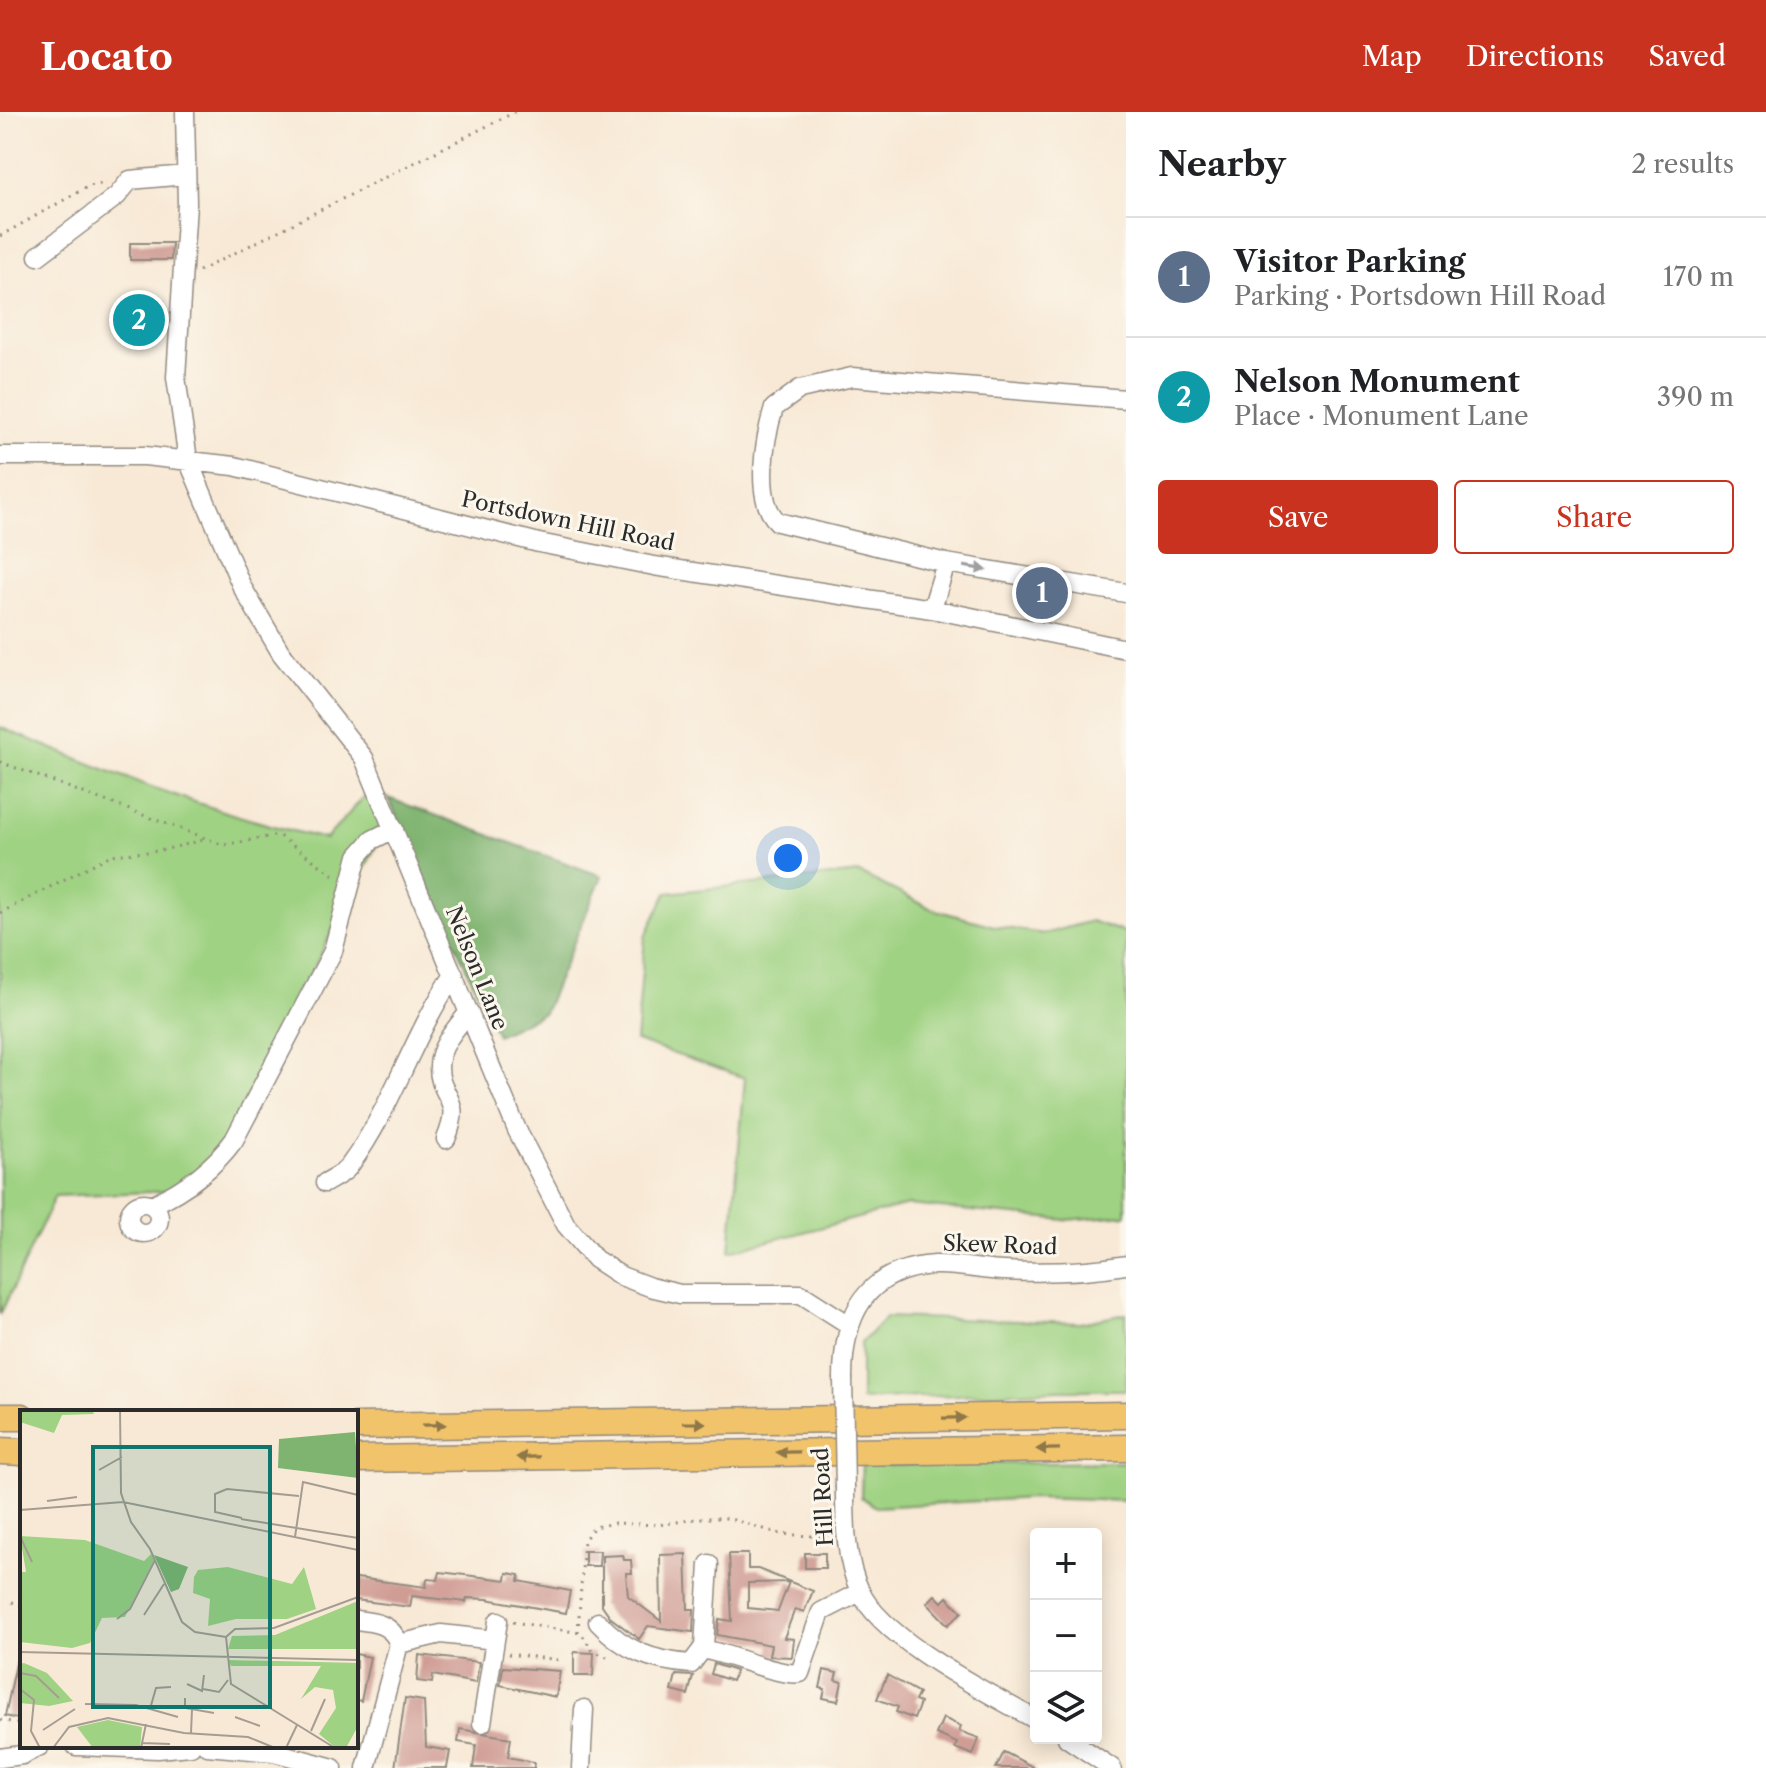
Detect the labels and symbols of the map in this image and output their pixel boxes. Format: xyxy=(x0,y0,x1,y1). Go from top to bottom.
pin: 2 xyxy=(113,290,165,350)
street label: Portsdown Hill Road xyxy=(459,485,677,557)
one-way arrow xyxy=(963,562,988,575)
pin: 1 xyxy=(1016,563,1068,623)
your location xyxy=(768,838,808,878)
street label: Nelson Lane xyxy=(440,902,514,1034)
street label: Skew Road xyxy=(942,1230,1058,1260)
inset map xyxy=(20,1410,358,1748)
one-way arrow xyxy=(942,1412,967,1425)
one-way arrow xyxy=(682,1417,707,1429)
one-way arrow xyxy=(422,1418,447,1431)
one-way arrow xyxy=(1035,1443,1060,1456)
one-way arrow xyxy=(775,1446,800,1458)
street label: Hill Road xyxy=(807,1447,839,1547)
one-way arrow xyxy=(515,1450,540,1463)

